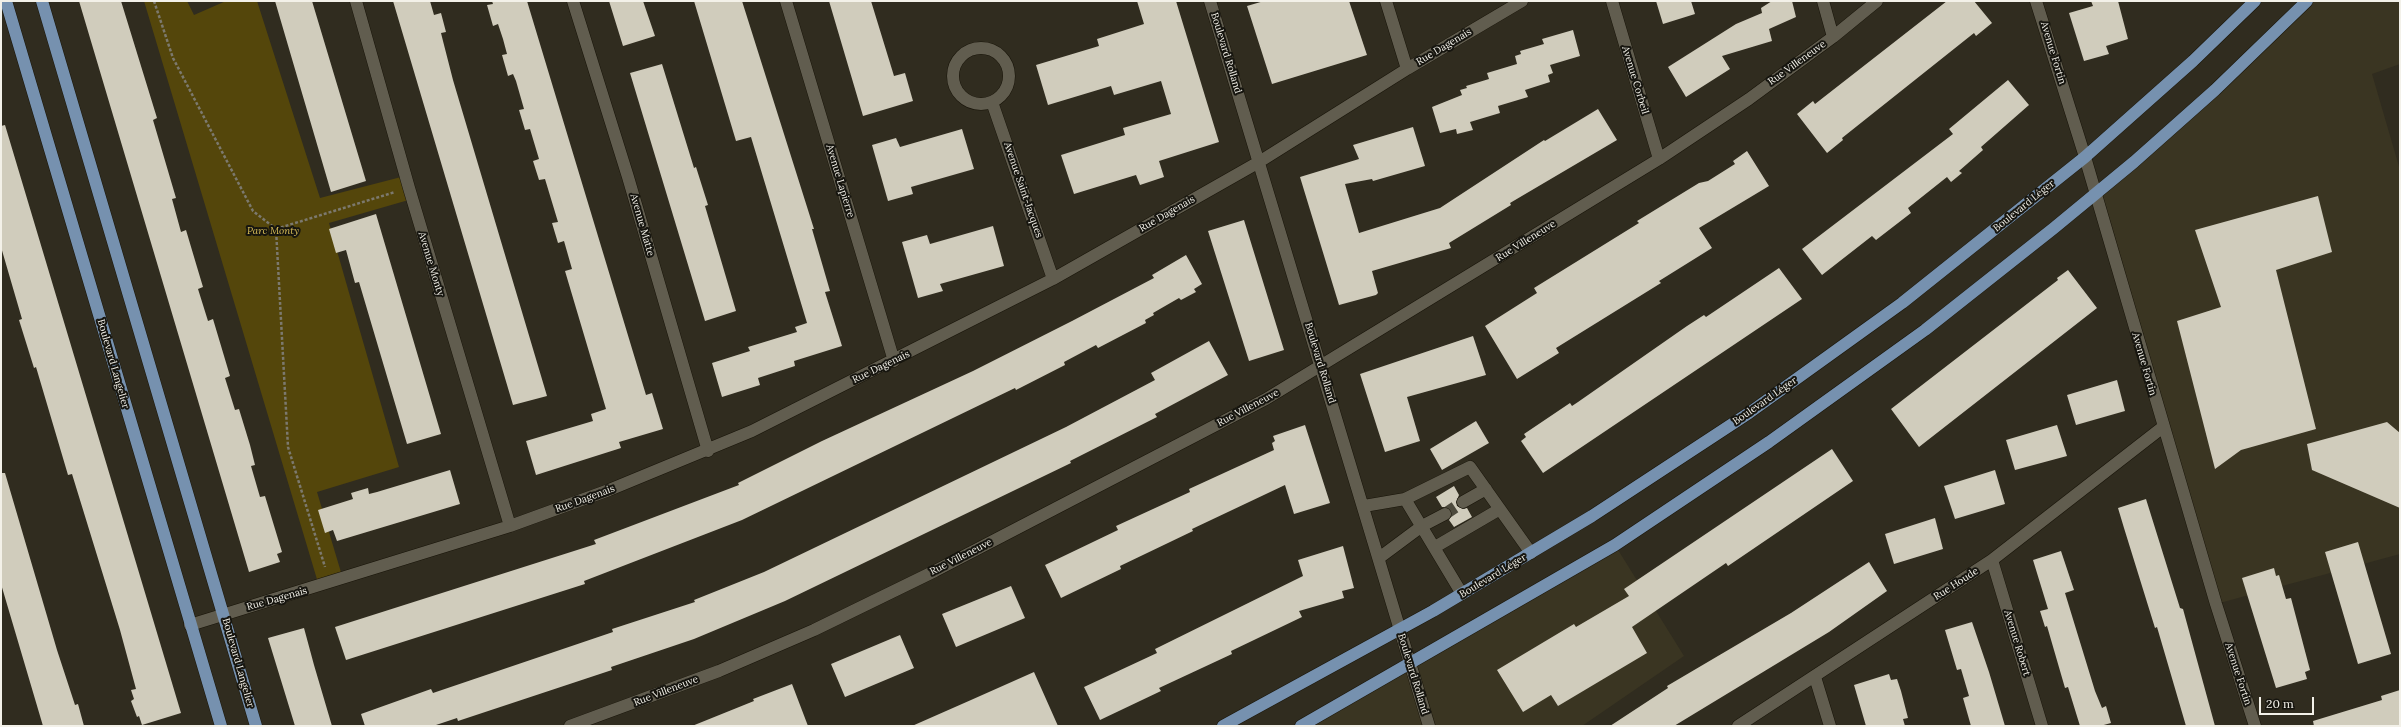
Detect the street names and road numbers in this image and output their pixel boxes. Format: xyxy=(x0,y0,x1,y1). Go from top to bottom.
street label: Boulevard Rolland xyxy=(1208,11,1244,95)
street label: Avenue Fortin xyxy=(2038,20,2068,86)
street label: Rue Dagenais xyxy=(1414,26,1474,68)
street label: Rue Villeneuve xyxy=(1766,38,1828,88)
street label: Avenue Corbeil xyxy=(1619,45,1651,115)
street label: Avenue Saint-Jacques xyxy=(1001,141,1045,239)
street label: Avenue Lapierre xyxy=(823,143,857,219)
street label: Boulevard Léger xyxy=(1991,178,2057,234)
street label: Avenue Matte xyxy=(627,193,657,257)
street label: Rue Dagenais xyxy=(1137,193,1197,235)
street label: Rue Villeneuve xyxy=(1494,218,1558,264)
street label: Avenue Monty xyxy=(416,230,446,298)
street label: Boulevard Langelier xyxy=(94,318,132,410)
street label: Boulevard Rolland xyxy=(1302,321,1338,405)
street label: Avenue Fortin xyxy=(2129,331,2159,397)
street label: Rue Dagenais xyxy=(850,348,912,386)
street label: Boulevard Léger xyxy=(1731,374,1799,428)
street label: Rue Villeneuve xyxy=(1215,387,1281,429)
street label: Rue Dagenais xyxy=(554,483,616,515)
street label: Rue Villeneuve xyxy=(928,536,994,578)
street label: Boulevard Léger xyxy=(1458,551,1528,601)
street label: Rue Houde xyxy=(1931,565,1981,603)
street label: Rue Dagenais xyxy=(245,585,309,613)
street label: Avenue Robert xyxy=(2001,609,2033,677)
street label: Boulevard Langelier xyxy=(219,617,257,709)
street label: Boulevard Rolland xyxy=(1395,632,1431,716)
street label: Avenue Fortin xyxy=(2222,641,2254,707)
street label: Rue Villeneuve xyxy=(632,673,700,709)

